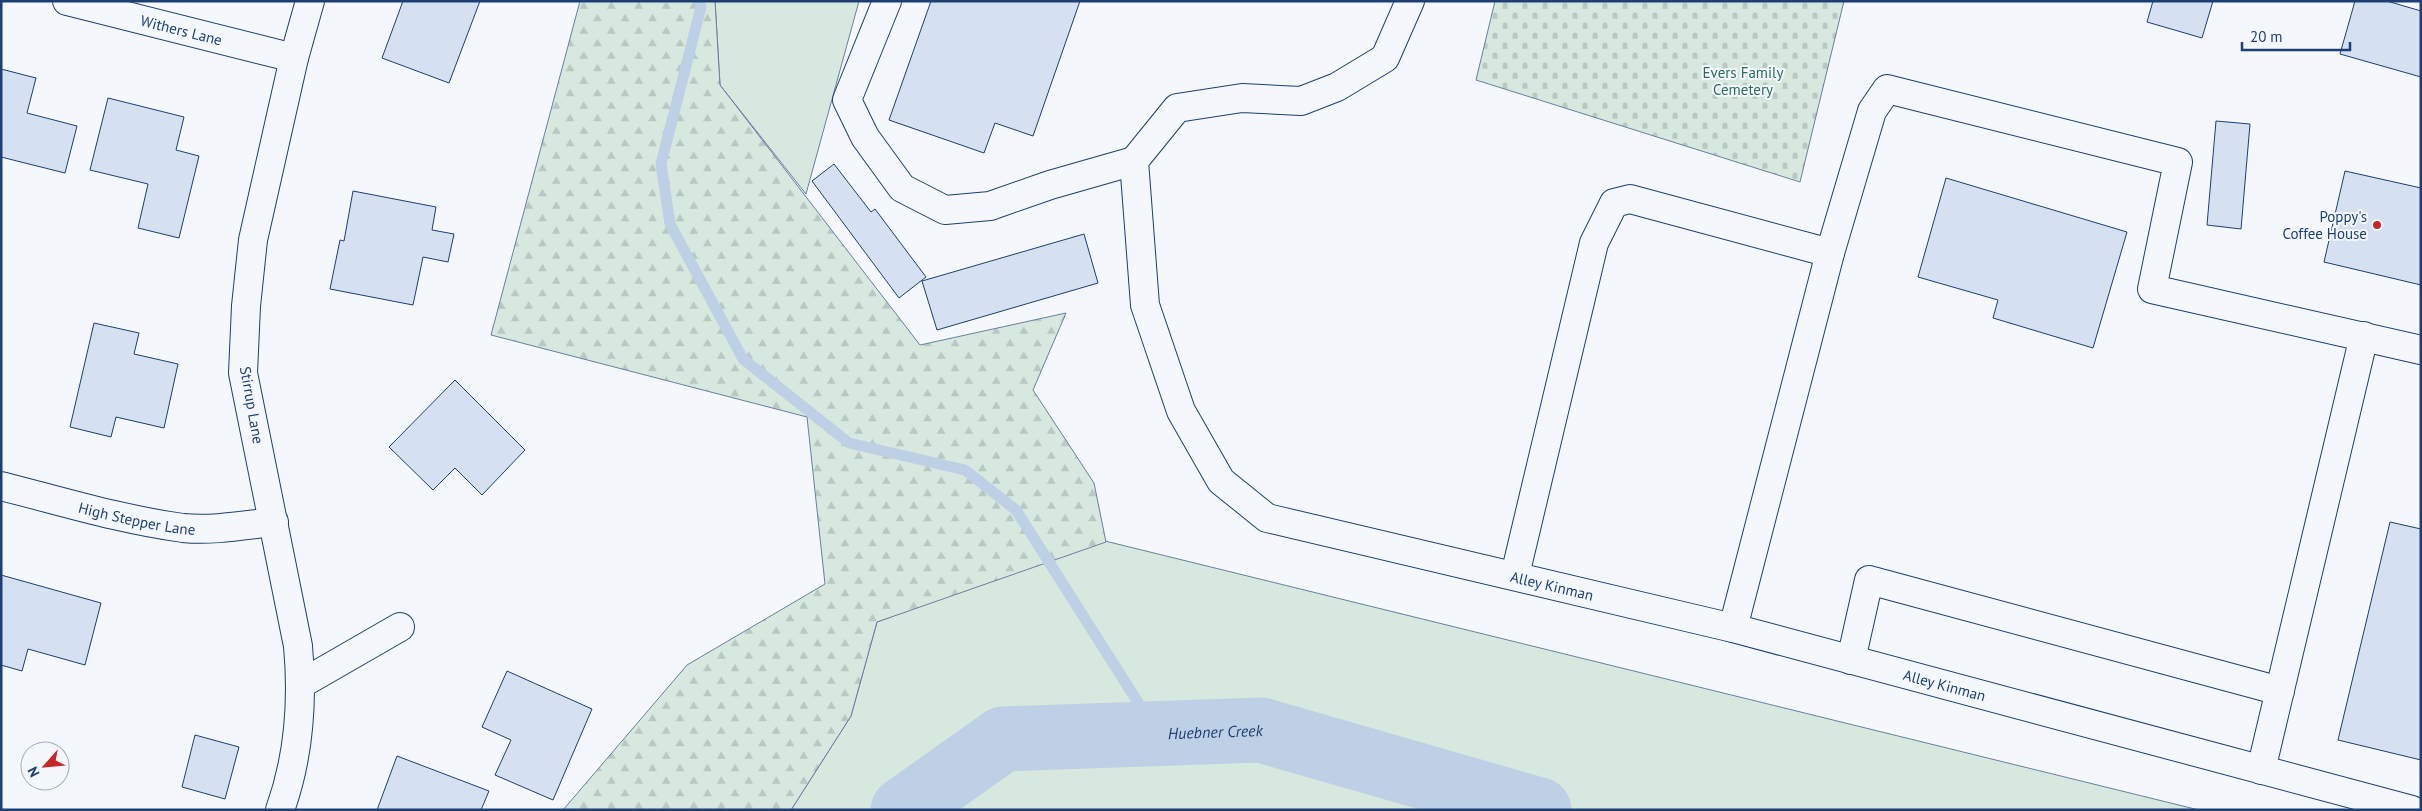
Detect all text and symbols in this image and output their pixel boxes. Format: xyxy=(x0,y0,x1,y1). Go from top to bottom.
street label: Withers Lane xyxy=(139,10,224,49)
scale bar xyxy=(2242,20,2350,52)
text: 20 m xyxy=(2250,27,2283,46)
park label: Evers Family Cemetery xyxy=(1703,63,1783,99)
place label: Poppy's Coffee House xyxy=(2282,207,2367,243)
marker: Poppy's Coffee House xyxy=(2371,219,2383,231)
street label: Stirrup Lane xyxy=(236,365,268,445)
street label: High Stepper Lane xyxy=(77,497,196,538)
street label: Alley Kinman xyxy=(1509,566,1595,604)
street label: Alley Kinman xyxy=(1901,665,1988,705)
water label: Huebner Creek xyxy=(1167,720,1264,743)
north arrow xyxy=(20,741,70,791)
text: N xyxy=(23,764,44,780)

